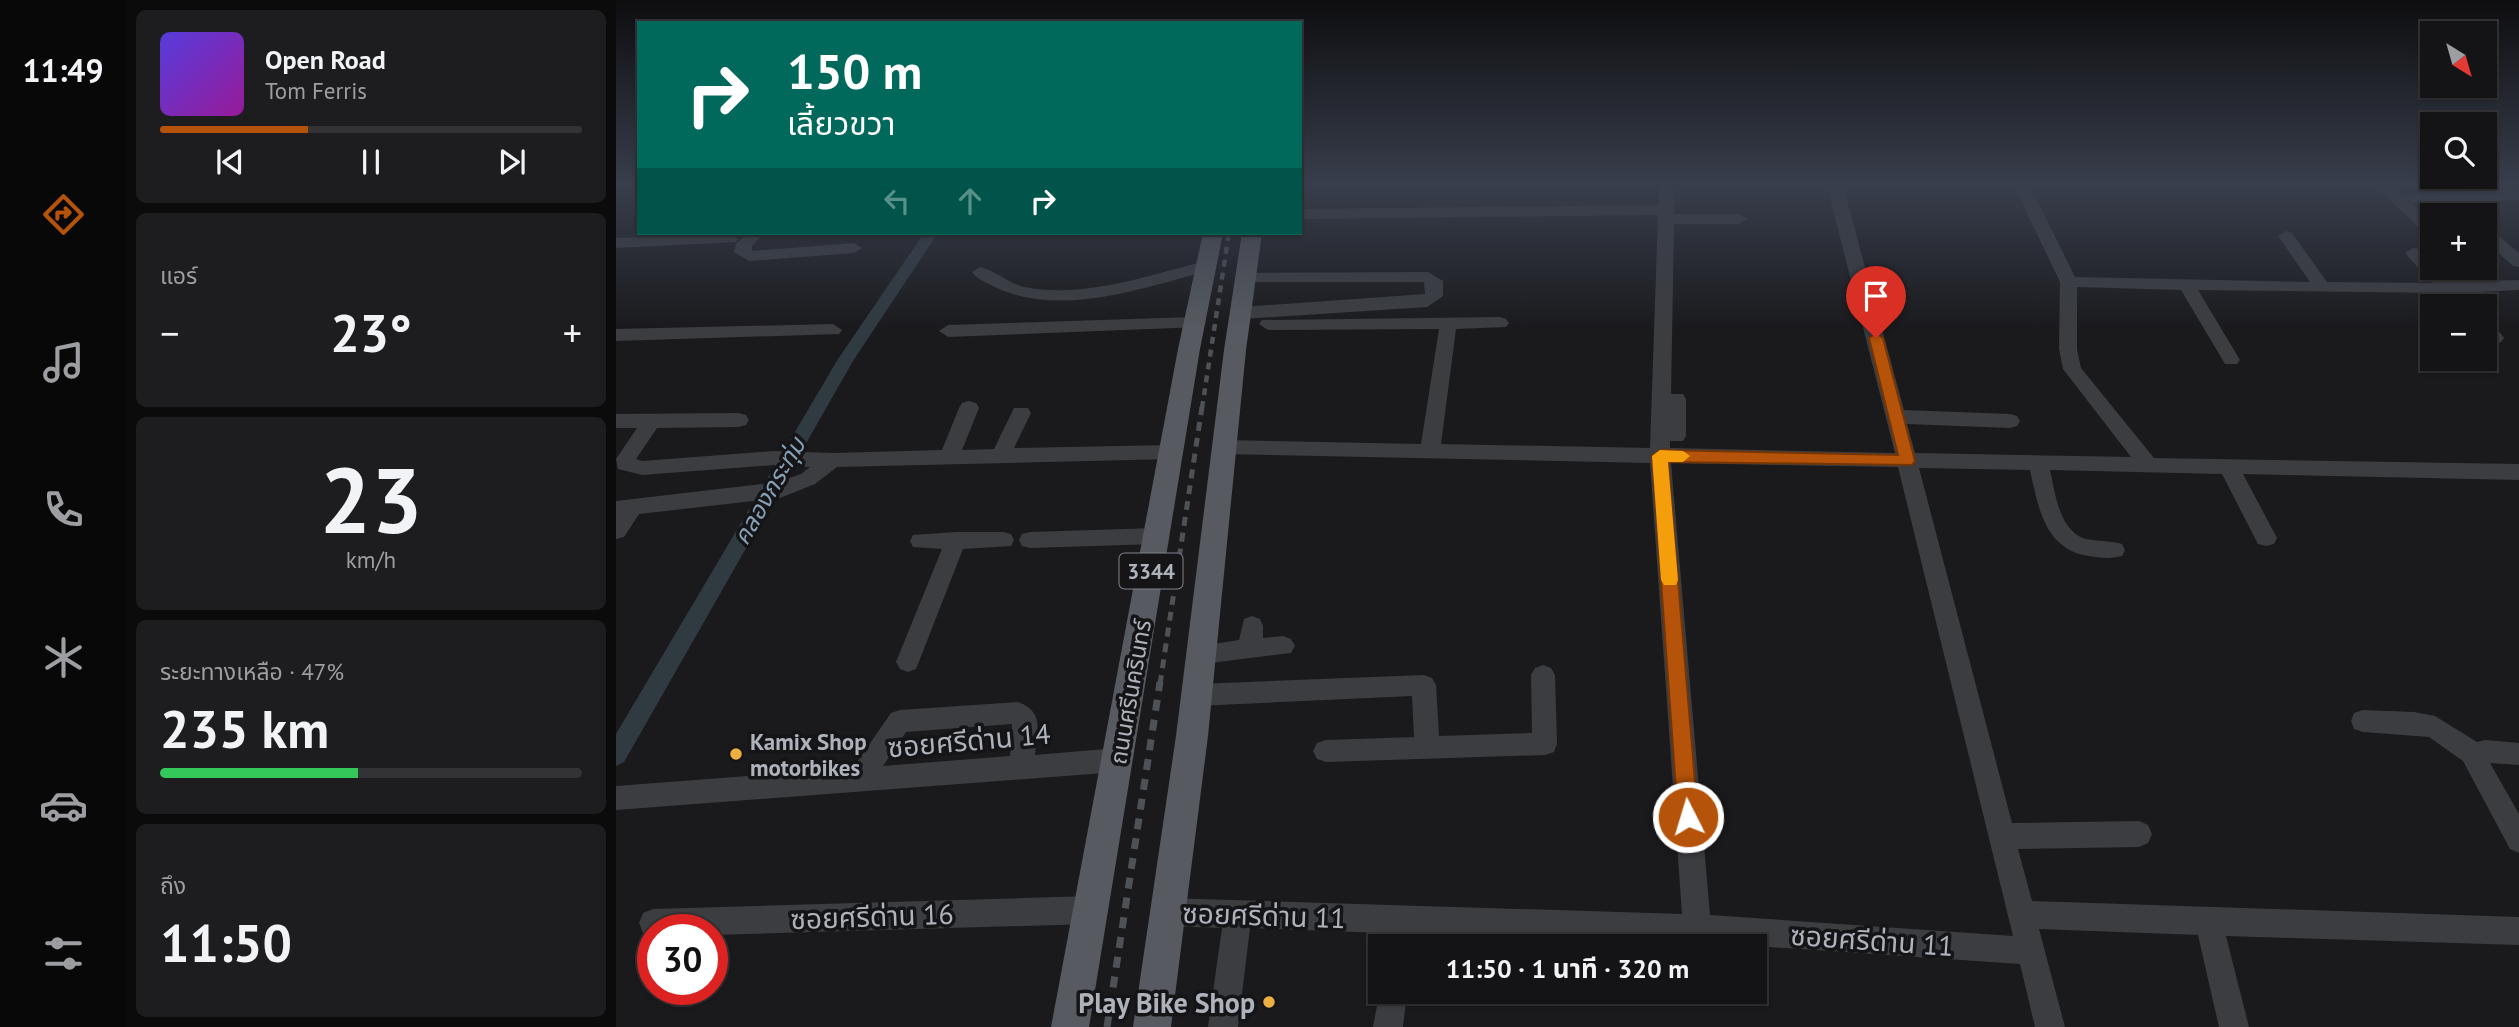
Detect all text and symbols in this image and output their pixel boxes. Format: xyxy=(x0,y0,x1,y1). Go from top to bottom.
north arrow xyxy=(2420,21,2497,98)
map controls xyxy=(2420,21,2497,371)
text: 150 m xyxy=(787,39,922,103)
text: Open Road xyxy=(265,43,386,76)
text: 11:49 xyxy=(22,49,104,91)
icon: right xyxy=(672,49,763,140)
text: Tom Ferris xyxy=(265,76,367,105)
text: เลี้ยวขวา xyxy=(787,102,895,144)
button: search xyxy=(2420,112,2497,189)
icon: previous xyxy=(211,143,249,181)
icon: pause xyxy=(352,143,390,181)
icon: next xyxy=(493,143,531,181)
icon: left xyxy=(878,182,916,220)
icon: ahead xyxy=(951,182,989,220)
icon: right xyxy=(1024,182,1062,220)
icon: directions xyxy=(39,190,88,239)
button: + xyxy=(2420,203,2497,280)
text: แอร์ xyxy=(160,261,197,290)
pin xyxy=(1846,266,1906,338)
icon: arrive xyxy=(1857,277,1895,315)
button: − xyxy=(2420,294,2497,371)
text: 23° xyxy=(330,299,412,366)
text: − xyxy=(160,308,179,357)
text: + xyxy=(563,308,582,357)
icon: music xyxy=(39,338,88,387)
water label: คลองกระทุ่ม xyxy=(726,430,813,550)
text: 23 xyxy=(319,440,423,558)
icon: phone xyxy=(39,485,88,534)
text: km/h xyxy=(346,545,396,574)
road number: 3344 xyxy=(1120,554,1182,588)
street label: ถนนศรีนครินทร์ xyxy=(1103,616,1157,767)
icon: climate xyxy=(39,633,88,682)
text: ระยะทางเหลือ · 47% xyxy=(160,657,344,686)
text: 235 km xyxy=(160,695,329,762)
street label: ซอยศรีด่าน 14 xyxy=(886,714,1052,766)
place label: Kamix Shop motorbikes xyxy=(750,727,867,782)
marker: Kamix Shop motorbikes xyxy=(728,746,744,762)
position arrow xyxy=(1651,780,1725,854)
icon: car xyxy=(39,781,88,830)
text: ถึง xyxy=(160,871,186,900)
street label: ซอยศรีด่าน 11 xyxy=(1182,894,1346,936)
street label: ซอยศรีด่าน 16 xyxy=(790,895,954,937)
text: 11:50 xyxy=(160,909,292,976)
speed limit sign: 30 xyxy=(637,914,728,1005)
street label: ซอยศรีด่าน 11 xyxy=(1789,916,1955,964)
icon: filters xyxy=(39,929,88,978)
text: 11:50 · 1 นาที · 320 m xyxy=(1446,952,1689,985)
place label: Play Bike Shop xyxy=(1078,984,1255,1021)
marker: Play Bike Shop xyxy=(1261,994,1277,1010)

